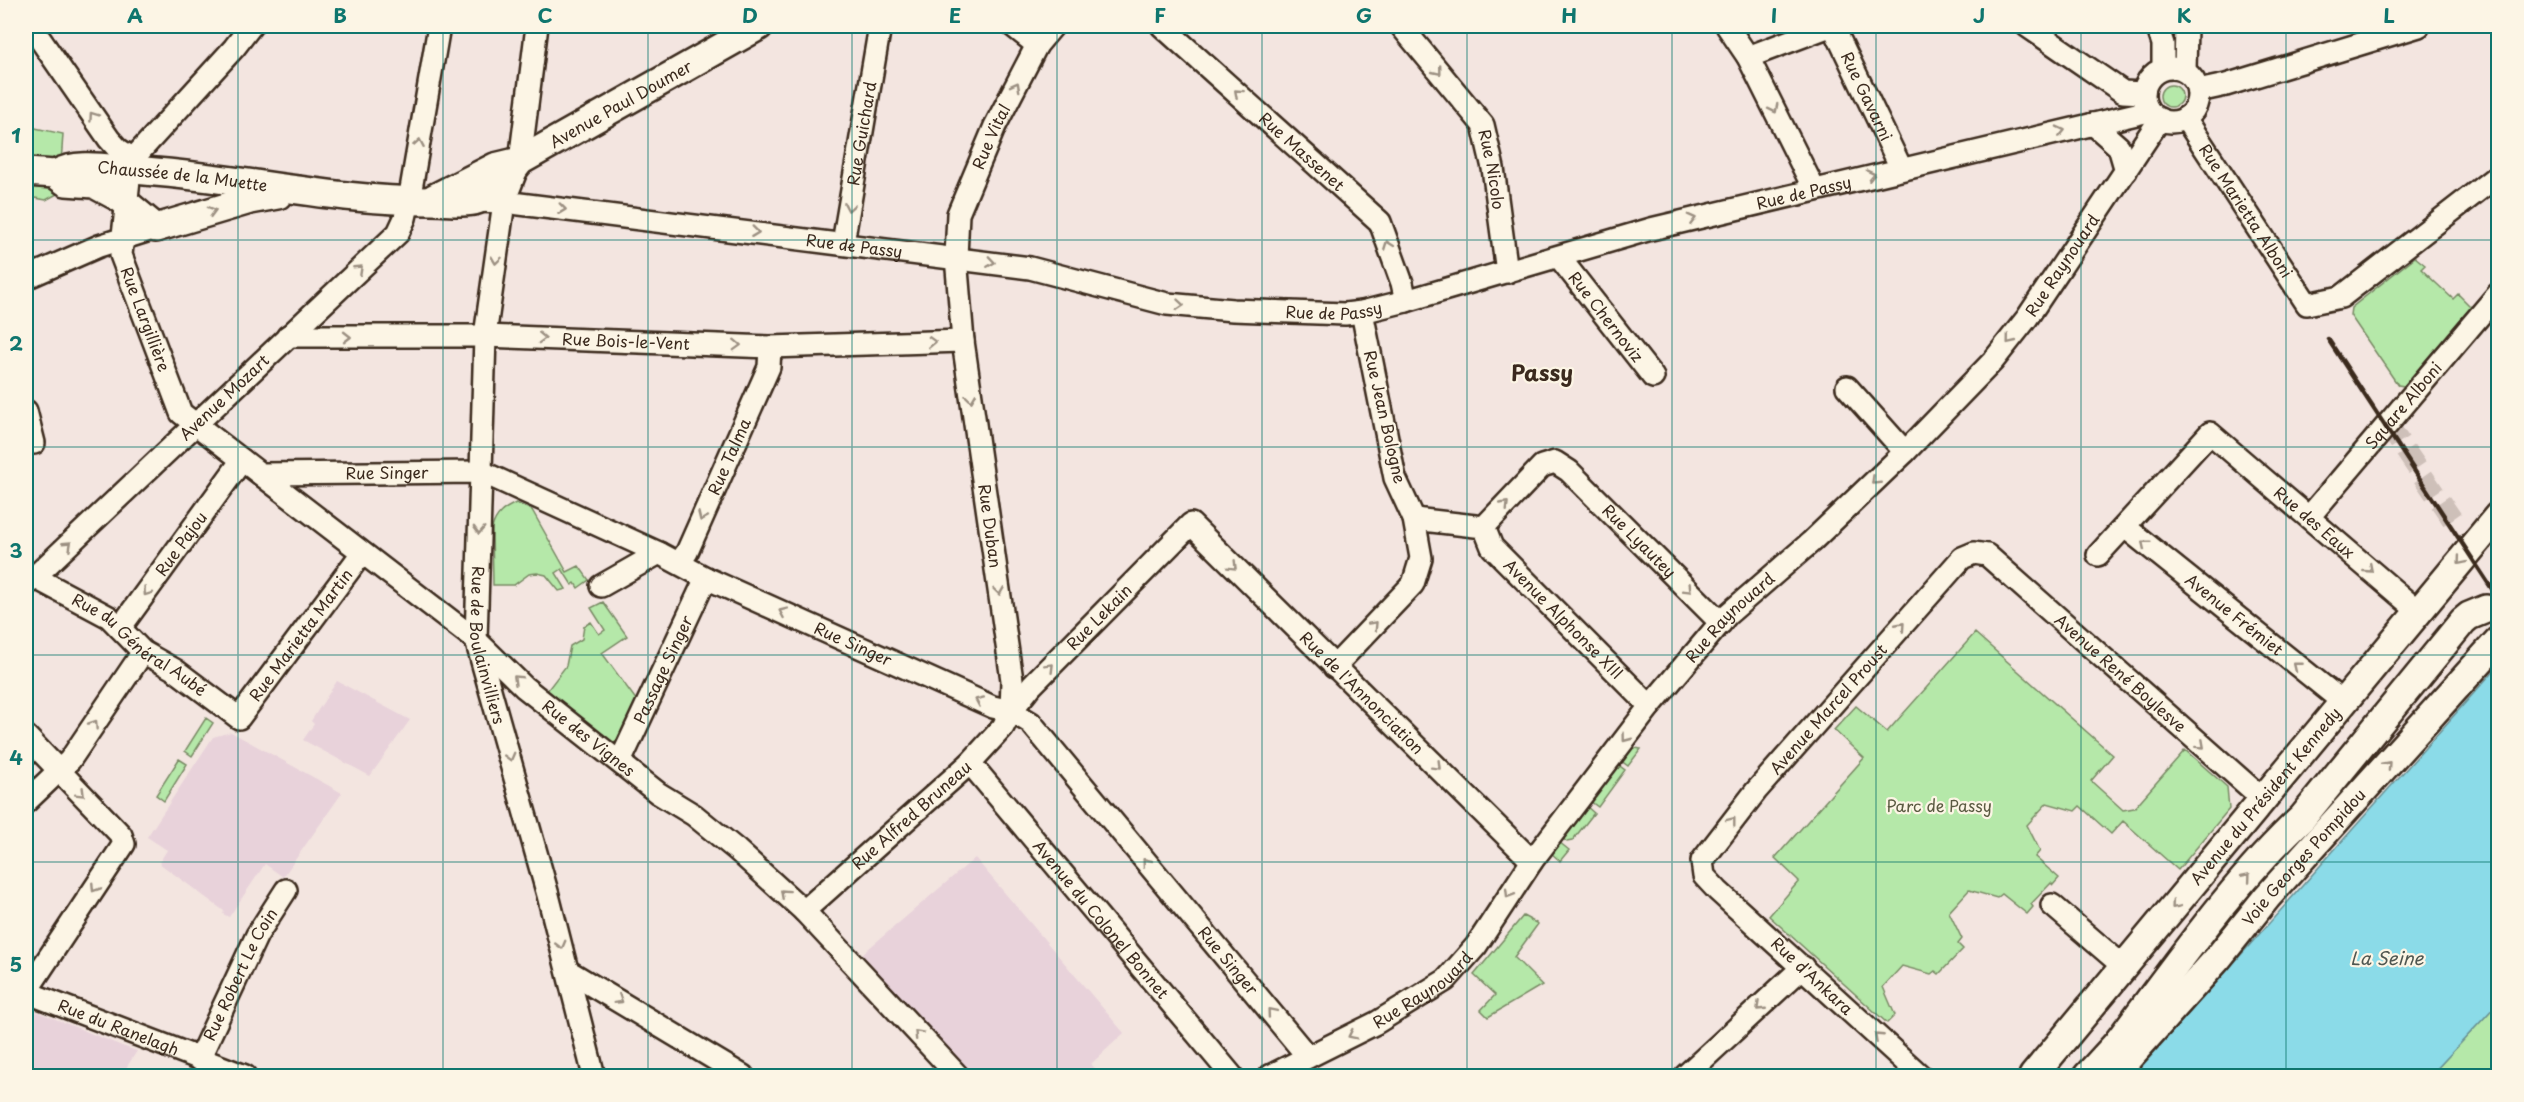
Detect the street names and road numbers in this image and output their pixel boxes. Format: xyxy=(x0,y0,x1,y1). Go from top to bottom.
street label: Rue Gavarni xyxy=(1836,47,1899,144)
street label: Avenue Paul Doumer xyxy=(545,53,697,153)
street label: Rue Guichard xyxy=(840,79,881,187)
street label: Rue Vital xyxy=(965,99,1015,173)
street label: Rue Massenet xyxy=(1254,106,1351,196)
street label: Rue Nicolo xyxy=(1473,127,1511,211)
street label: Rue Marietta Alboni xyxy=(2194,139,2299,282)
street label: Chaussée de la Muette xyxy=(97,154,269,197)
street label: Rue de Passy xyxy=(1754,169,1854,215)
street label: Rue Raynouard xyxy=(2018,209,2104,321)
street label: Rue de Passy xyxy=(805,227,904,263)
street label: Rue Largillière xyxy=(116,263,177,375)
street label: Rue Chernoviz xyxy=(1563,266,1650,367)
street label: Rue de Passy xyxy=(1285,294,1384,325)
street label: Rue Bois-le-Vent xyxy=(562,326,691,355)
street label: Avenue Mozart xyxy=(173,348,274,445)
street label: Rue Jean Bologne xyxy=(1359,348,1413,486)
street label: Square Alboni xyxy=(2359,356,2447,454)
street label: Rue Talma xyxy=(701,414,756,498)
street label: Rue Singer xyxy=(345,459,429,484)
street label: Rue des Eaux xyxy=(2269,480,2361,563)
street label: Rue Duban xyxy=(973,482,1009,569)
street label: Rue Lyautey xyxy=(1597,498,1682,583)
street label: Rue Pajou xyxy=(149,506,212,580)
street label: Avenue Alphonse XIII xyxy=(1499,553,1629,684)
street label: Rue Marietta Martin xyxy=(243,563,357,706)
street label: Rue de Boulainvilliers xyxy=(465,566,512,727)
street label: Rue Raynouard xyxy=(1679,566,1779,667)
street label: Avenue Frémiet xyxy=(2181,567,2289,661)
street label: Rue Lekain xyxy=(1060,578,1137,655)
street label: Rue du Général Aubé xyxy=(68,587,213,701)
street label: Avenue René Boylesve xyxy=(2050,607,2192,737)
street label: Passage Singer xyxy=(627,611,698,727)
street label: Rue Singer xyxy=(811,615,897,671)
street label: Rue de l'Annonciation xyxy=(1295,625,1430,759)
street label: Avenue Marcel Proust xyxy=(1763,638,1892,779)
street label: Rue des Vignes xyxy=(538,693,641,782)
street label: Avenue du Président Kennedy xyxy=(2184,701,2346,889)
street label: Rue Alfred Bruneau xyxy=(846,754,976,874)
street label: Voie Georges Pompidou xyxy=(2236,783,2370,930)
street label: Avenue du Colonel Bonnet xyxy=(1028,834,1176,1004)
street label: Rue Robert Le Coin xyxy=(196,903,282,1044)
street label: Rue Singer xyxy=(1193,920,1265,1000)
street label: Rue d'Ankara xyxy=(1766,931,1859,1020)
street label: Rue Raynouard xyxy=(1368,945,1477,1033)
street label: Rue du Ranelagh xyxy=(55,992,183,1061)

